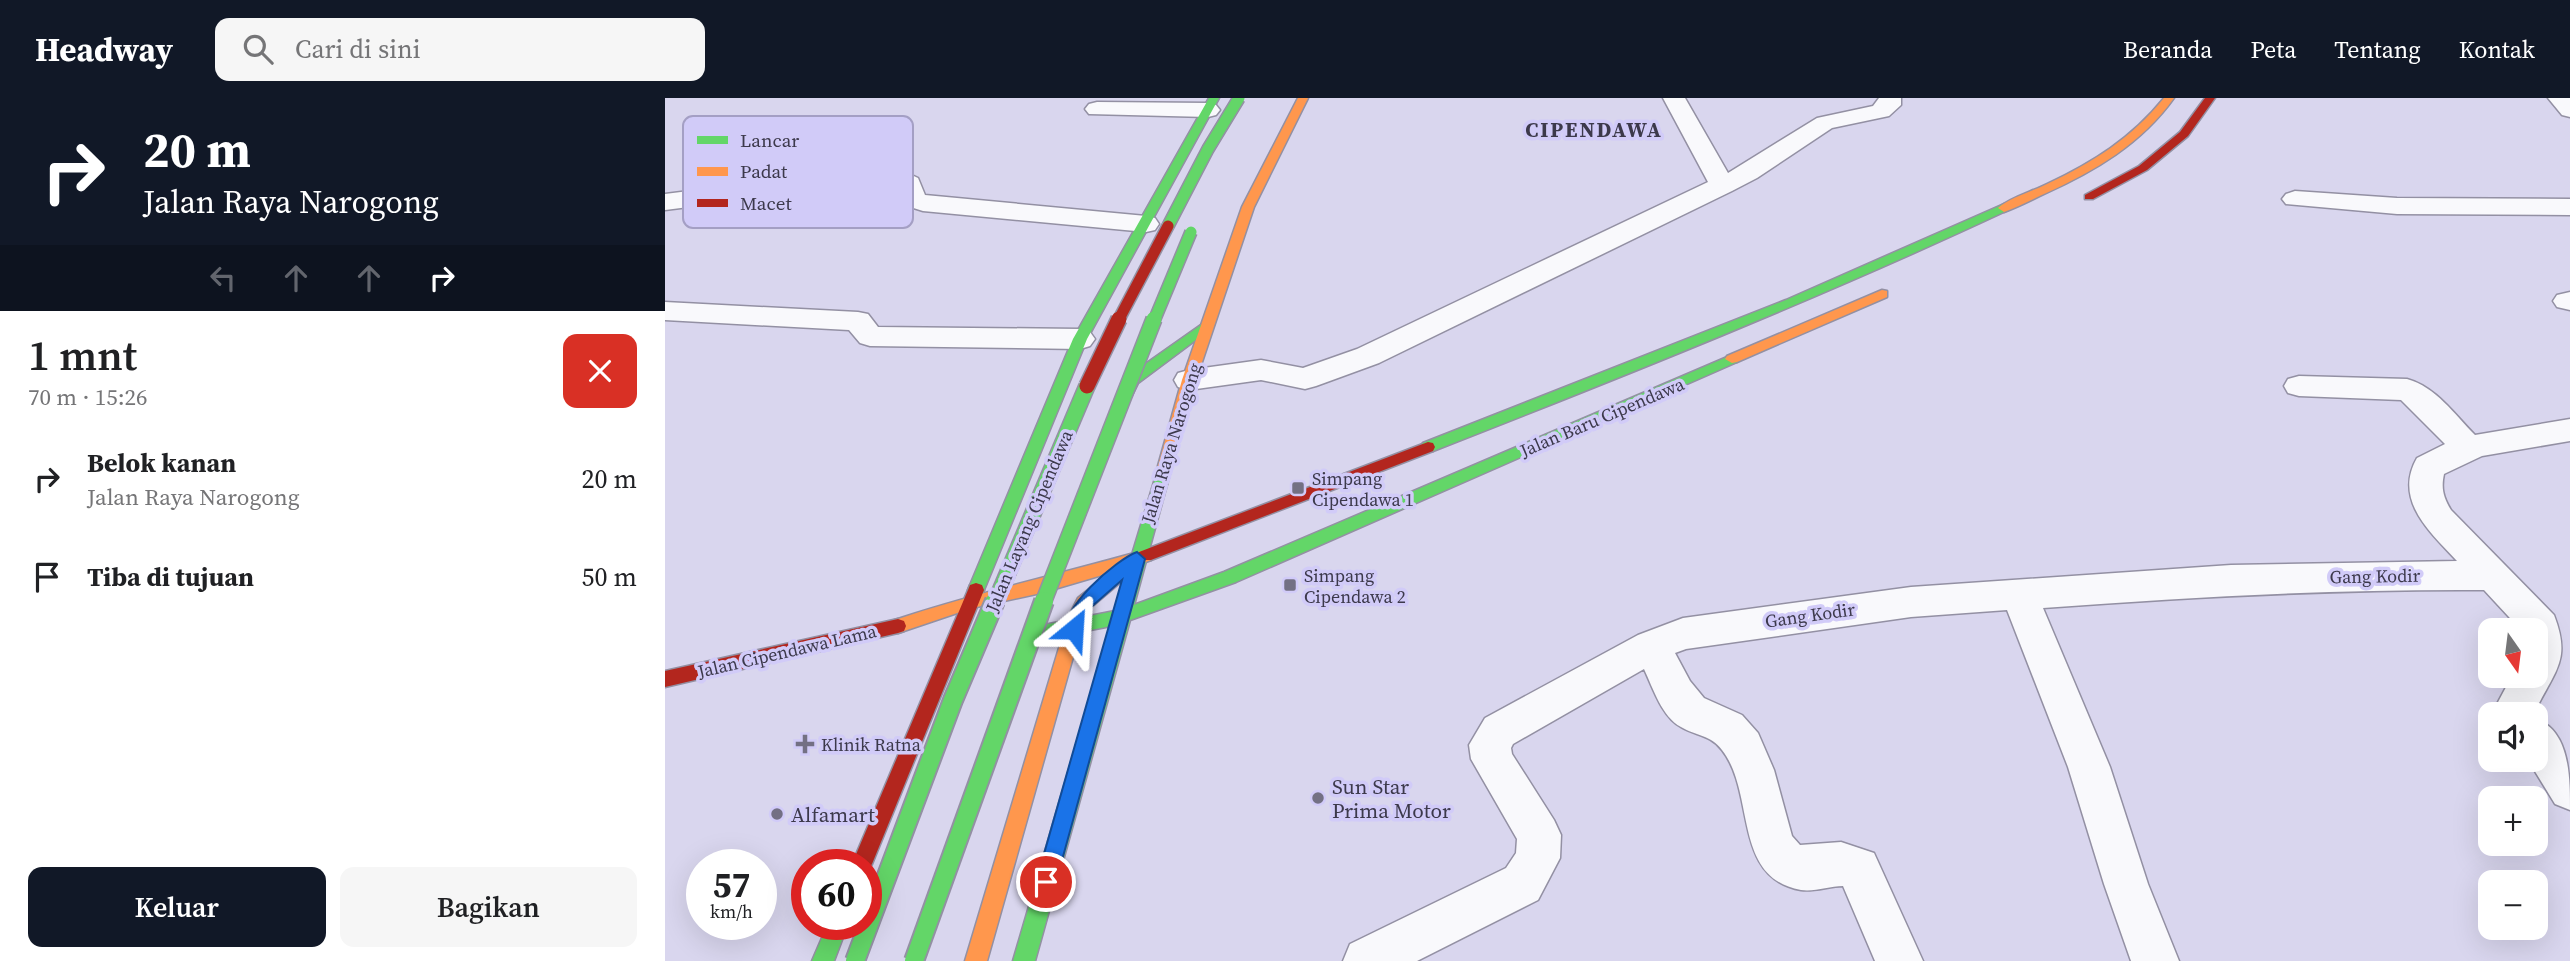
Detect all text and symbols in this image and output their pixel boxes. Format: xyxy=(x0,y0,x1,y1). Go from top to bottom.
search box xyxy=(215,18,705,81)
text: Headway xyxy=(35,27,173,72)
icon: search xyxy=(239,30,277,68)
text: Cari di sini xyxy=(295,31,420,67)
text: Beranda xyxy=(2123,33,2212,66)
text: Peta xyxy=(2250,33,2296,66)
text: Tentang xyxy=(2334,33,2421,66)
text: Kontak xyxy=(2459,33,2535,66)
district label: CIPENDAWA xyxy=(1525,115,1663,144)
text: 20 m xyxy=(143,116,251,183)
legend xyxy=(683,116,913,228)
icon: right xyxy=(28,126,119,217)
text: Lancar xyxy=(740,127,799,153)
text: Padat xyxy=(740,158,788,184)
text: Jalan Raya Narogong xyxy=(143,180,439,224)
text: Macet xyxy=(740,190,792,216)
icon: left xyxy=(204,259,242,297)
icon: ahead xyxy=(277,259,315,297)
icon: ahead xyxy=(350,259,388,297)
icon: right xyxy=(423,259,461,297)
text: 1 mnt xyxy=(28,326,137,384)
button: close xyxy=(563,334,637,408)
street label: Jalan Raya Narogong xyxy=(1134,360,1207,527)
street label: Jalan Baru Cipendawa xyxy=(1515,371,1689,463)
text: 70 m · 15:26 xyxy=(28,381,148,413)
street label: Jalan Layang Cipendawa xyxy=(979,425,1079,617)
text: Belok kanan xyxy=(87,445,236,481)
icon: right xyxy=(28,460,66,498)
text: 20 m xyxy=(582,461,637,497)
place label: Simpang Cipendawa 1 xyxy=(1312,466,1414,512)
marker: Simpang Cipendawa 1 xyxy=(1290,480,1306,496)
text: Jalan Raya Narogong xyxy=(87,481,300,513)
icon: arrive xyxy=(28,558,66,596)
text: Tiba di tujuan xyxy=(87,559,254,595)
text: 50 m xyxy=(582,559,637,595)
place label: Simpang Cipendawa 2 xyxy=(1304,563,1406,609)
street label: Gang Kodir xyxy=(2330,563,2421,589)
marker: Simpang Cipendawa 2 xyxy=(1282,577,1298,593)
position arrow xyxy=(1037,592,1111,666)
street label: Gang Kodir xyxy=(1763,596,1857,634)
street label: Jalan Cipendawa Lama xyxy=(694,618,880,684)
north arrow xyxy=(2478,618,2548,688)
map controls xyxy=(2478,618,2548,940)
button: sound xyxy=(2478,702,2548,772)
place label: Klinik Ratna xyxy=(821,732,922,757)
marker: Klinik Ratna xyxy=(795,734,815,754)
place label: Sun Star Prima Motor xyxy=(1332,772,1451,825)
button: + xyxy=(2478,786,2548,856)
marker: Sun Star Prima Motor xyxy=(1310,790,1326,806)
place label: Alfamart xyxy=(791,800,875,829)
marker: Alfamart xyxy=(769,806,785,822)
speed limit sign: 60 xyxy=(791,849,882,940)
pin xyxy=(1016,852,1076,912)
text: 57 xyxy=(713,861,750,909)
icon: arrive xyxy=(1027,863,1065,901)
button: Keluar xyxy=(28,867,326,947)
button: Bagikan xyxy=(340,867,637,947)
button: − xyxy=(2478,870,2548,940)
text: km/h xyxy=(710,899,753,924)

